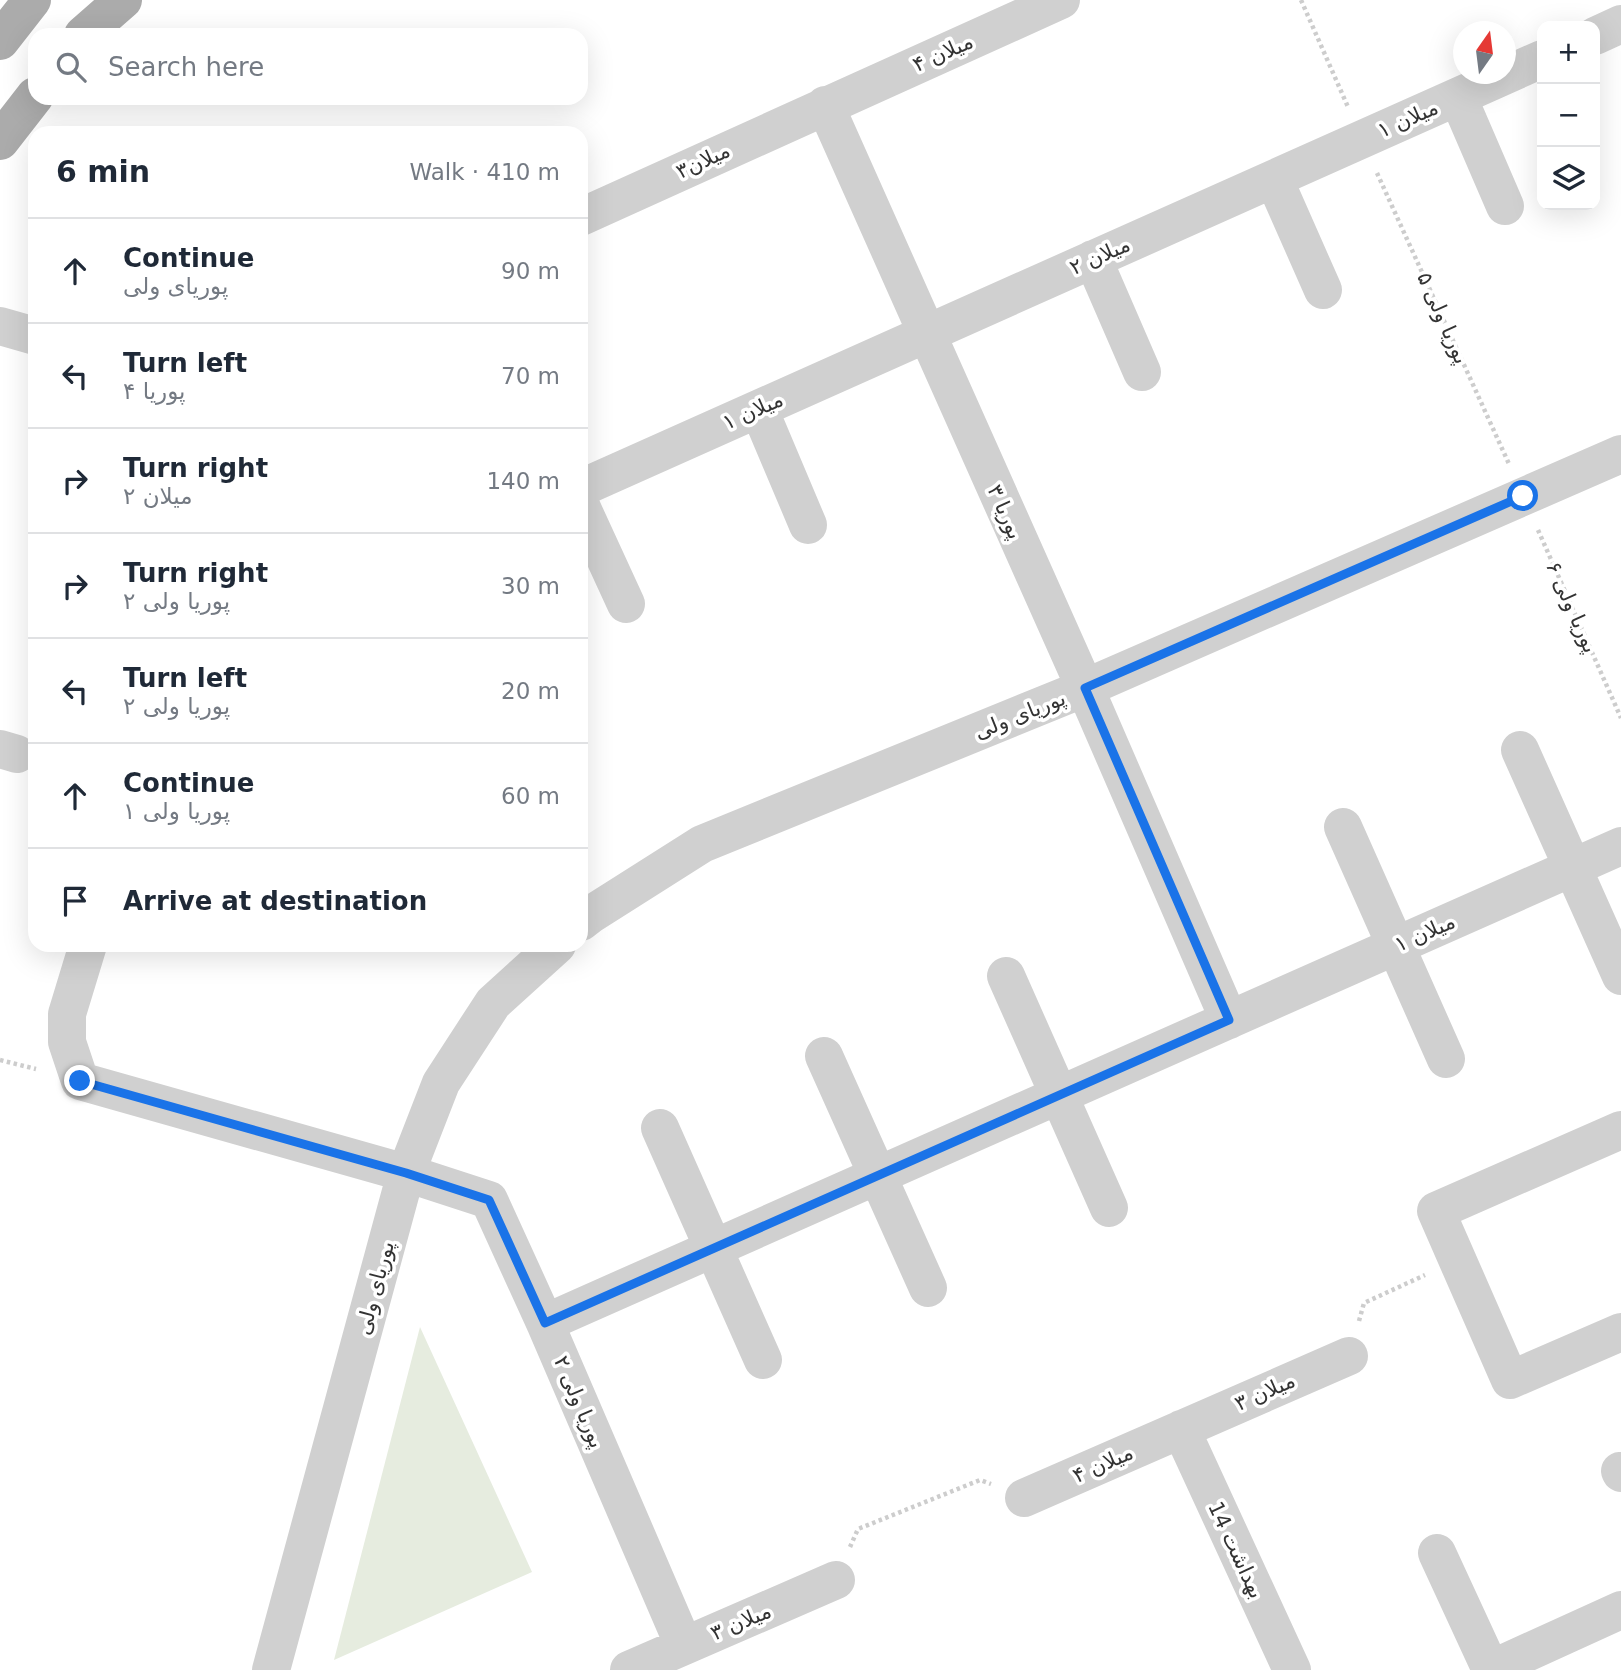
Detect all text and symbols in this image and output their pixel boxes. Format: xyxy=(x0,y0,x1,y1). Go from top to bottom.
north arrow xyxy=(1453,21,1516,84)
map controls xyxy=(1537,21,1600,210)
button: + xyxy=(1537,21,1600,84)
search box xyxy=(28,28,588,105)
street label: میلان ۴ xyxy=(909,29,977,77)
icon: search xyxy=(52,48,90,86)
text: Search here xyxy=(108,52,264,82)
button: − xyxy=(1537,84,1600,147)
street label: میلان ۱ xyxy=(1374,95,1442,143)
street label: میلان۳ xyxy=(672,138,734,184)
button: layers xyxy=(1537,147,1600,210)
text: 6 min xyxy=(56,154,150,189)
text: Walk · 410 m xyxy=(409,159,560,185)
street label: میلان ۲ xyxy=(1066,232,1134,280)
text: Continue xyxy=(123,243,254,273)
icon: ahead xyxy=(56,252,94,290)
text: 90 m xyxy=(501,258,560,284)
street label: پوریا ولی ۵ xyxy=(1412,268,1474,368)
text: پوریای ولی xyxy=(123,273,228,299)
text: Turn left xyxy=(123,348,247,378)
icon: left xyxy=(56,357,94,395)
text: 70 m xyxy=(501,363,560,389)
text: پوریا ۴ xyxy=(123,378,185,404)
street label: میلان ۱ xyxy=(719,387,787,435)
text: Turn right xyxy=(123,453,268,483)
icon: right xyxy=(56,462,94,500)
text: 140 m xyxy=(486,468,560,494)
route start xyxy=(1507,480,1538,511)
street label: پوریا ۳ xyxy=(982,481,1028,543)
text: میلان ۲ xyxy=(123,483,193,509)
street label: پوریا ولی ۶ xyxy=(1541,557,1603,657)
text: Turn right xyxy=(123,558,268,588)
icon: right xyxy=(56,567,94,605)
text: 30 m xyxy=(501,573,560,599)
text: پوریا ولی ۲ xyxy=(123,588,230,614)
text: Turn left xyxy=(123,663,247,693)
icon: left xyxy=(56,672,94,710)
text: 20 m xyxy=(501,678,560,704)
street label: پوریای ولی xyxy=(971,686,1069,744)
text: پوریا ولی ۲ xyxy=(123,693,230,719)
text: Continue xyxy=(123,768,254,798)
icon: ahead xyxy=(56,777,94,815)
text: 60 m xyxy=(501,783,560,809)
text: پوریا ولی ۱ xyxy=(123,798,230,824)
icon: arrive xyxy=(56,882,94,920)
text: Arrive at destination xyxy=(123,886,427,916)
street label: میلان ۱ xyxy=(1391,909,1459,957)
route end xyxy=(64,1065,95,1096)
street label: پوریای ولی xyxy=(351,1238,399,1338)
street label: پوریا ولی ۲ xyxy=(549,1352,609,1452)
street label: میلان ۳ xyxy=(1231,1368,1299,1416)
street label: میلان ۴ xyxy=(1069,1440,1137,1488)
street label: بهداشت 14 xyxy=(1203,1498,1269,1602)
street label: میلان ۳ xyxy=(707,1599,775,1645)

